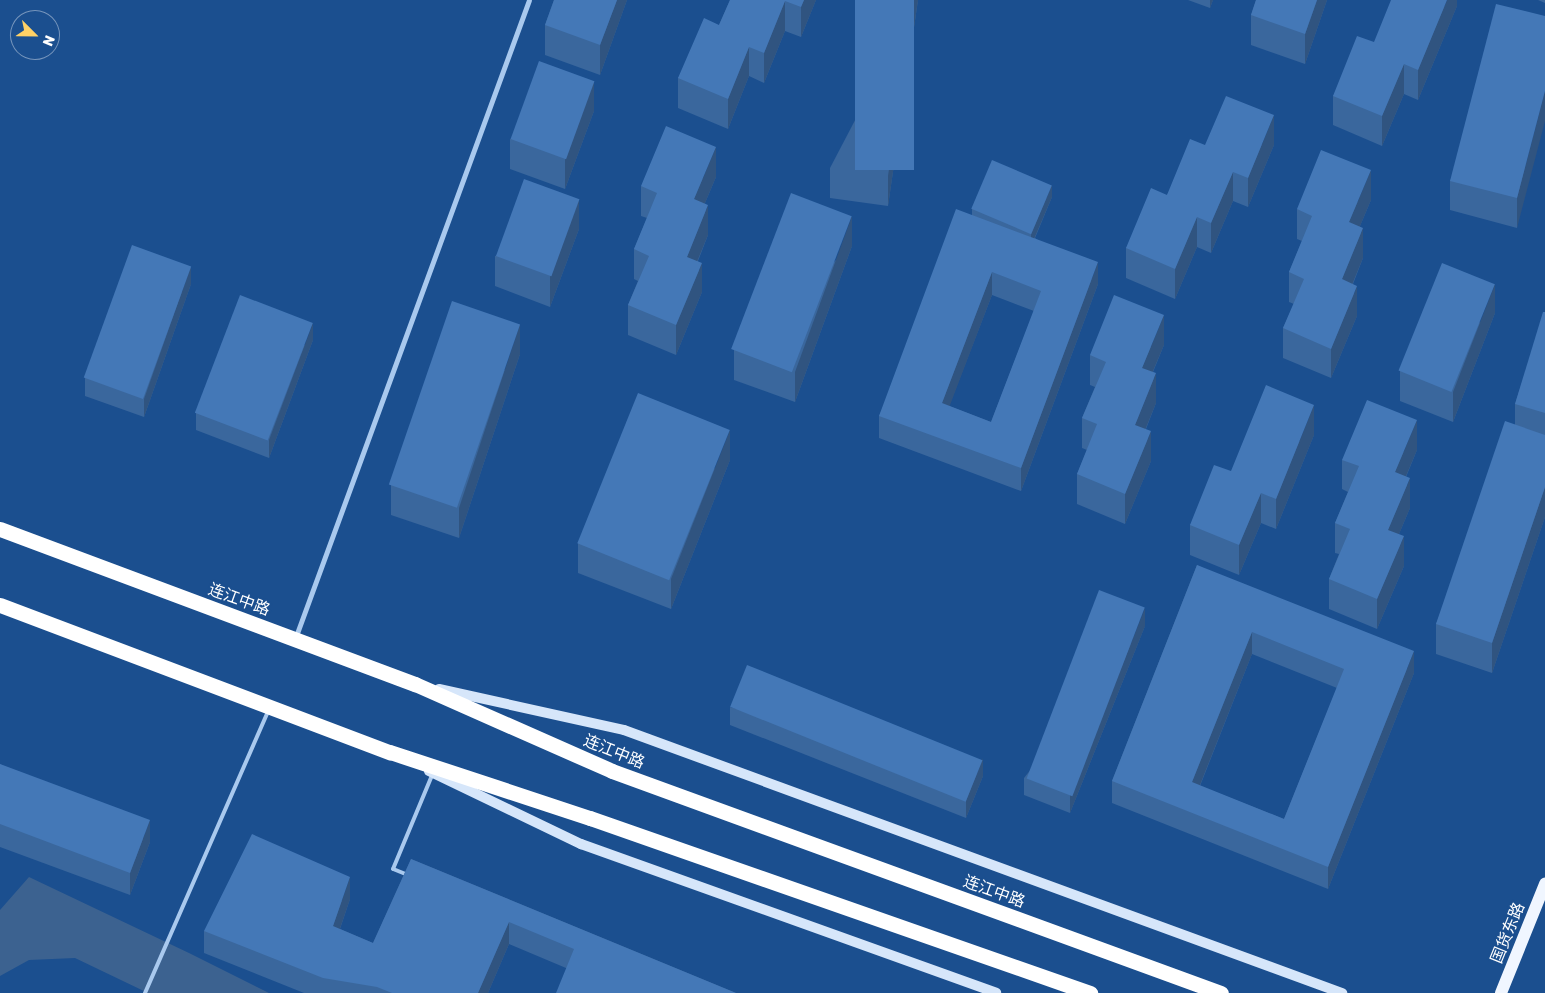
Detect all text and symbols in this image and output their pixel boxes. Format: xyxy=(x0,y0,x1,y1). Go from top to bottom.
north arrow xyxy=(10,10,60,60)
text: N xyxy=(39,33,58,49)
street label: 连江中路 xyxy=(206,580,272,620)
street label: 连江中路 xyxy=(581,731,647,773)
street label: 连江中路 xyxy=(961,872,1027,912)
street label: 国货东路 xyxy=(1487,900,1529,966)

